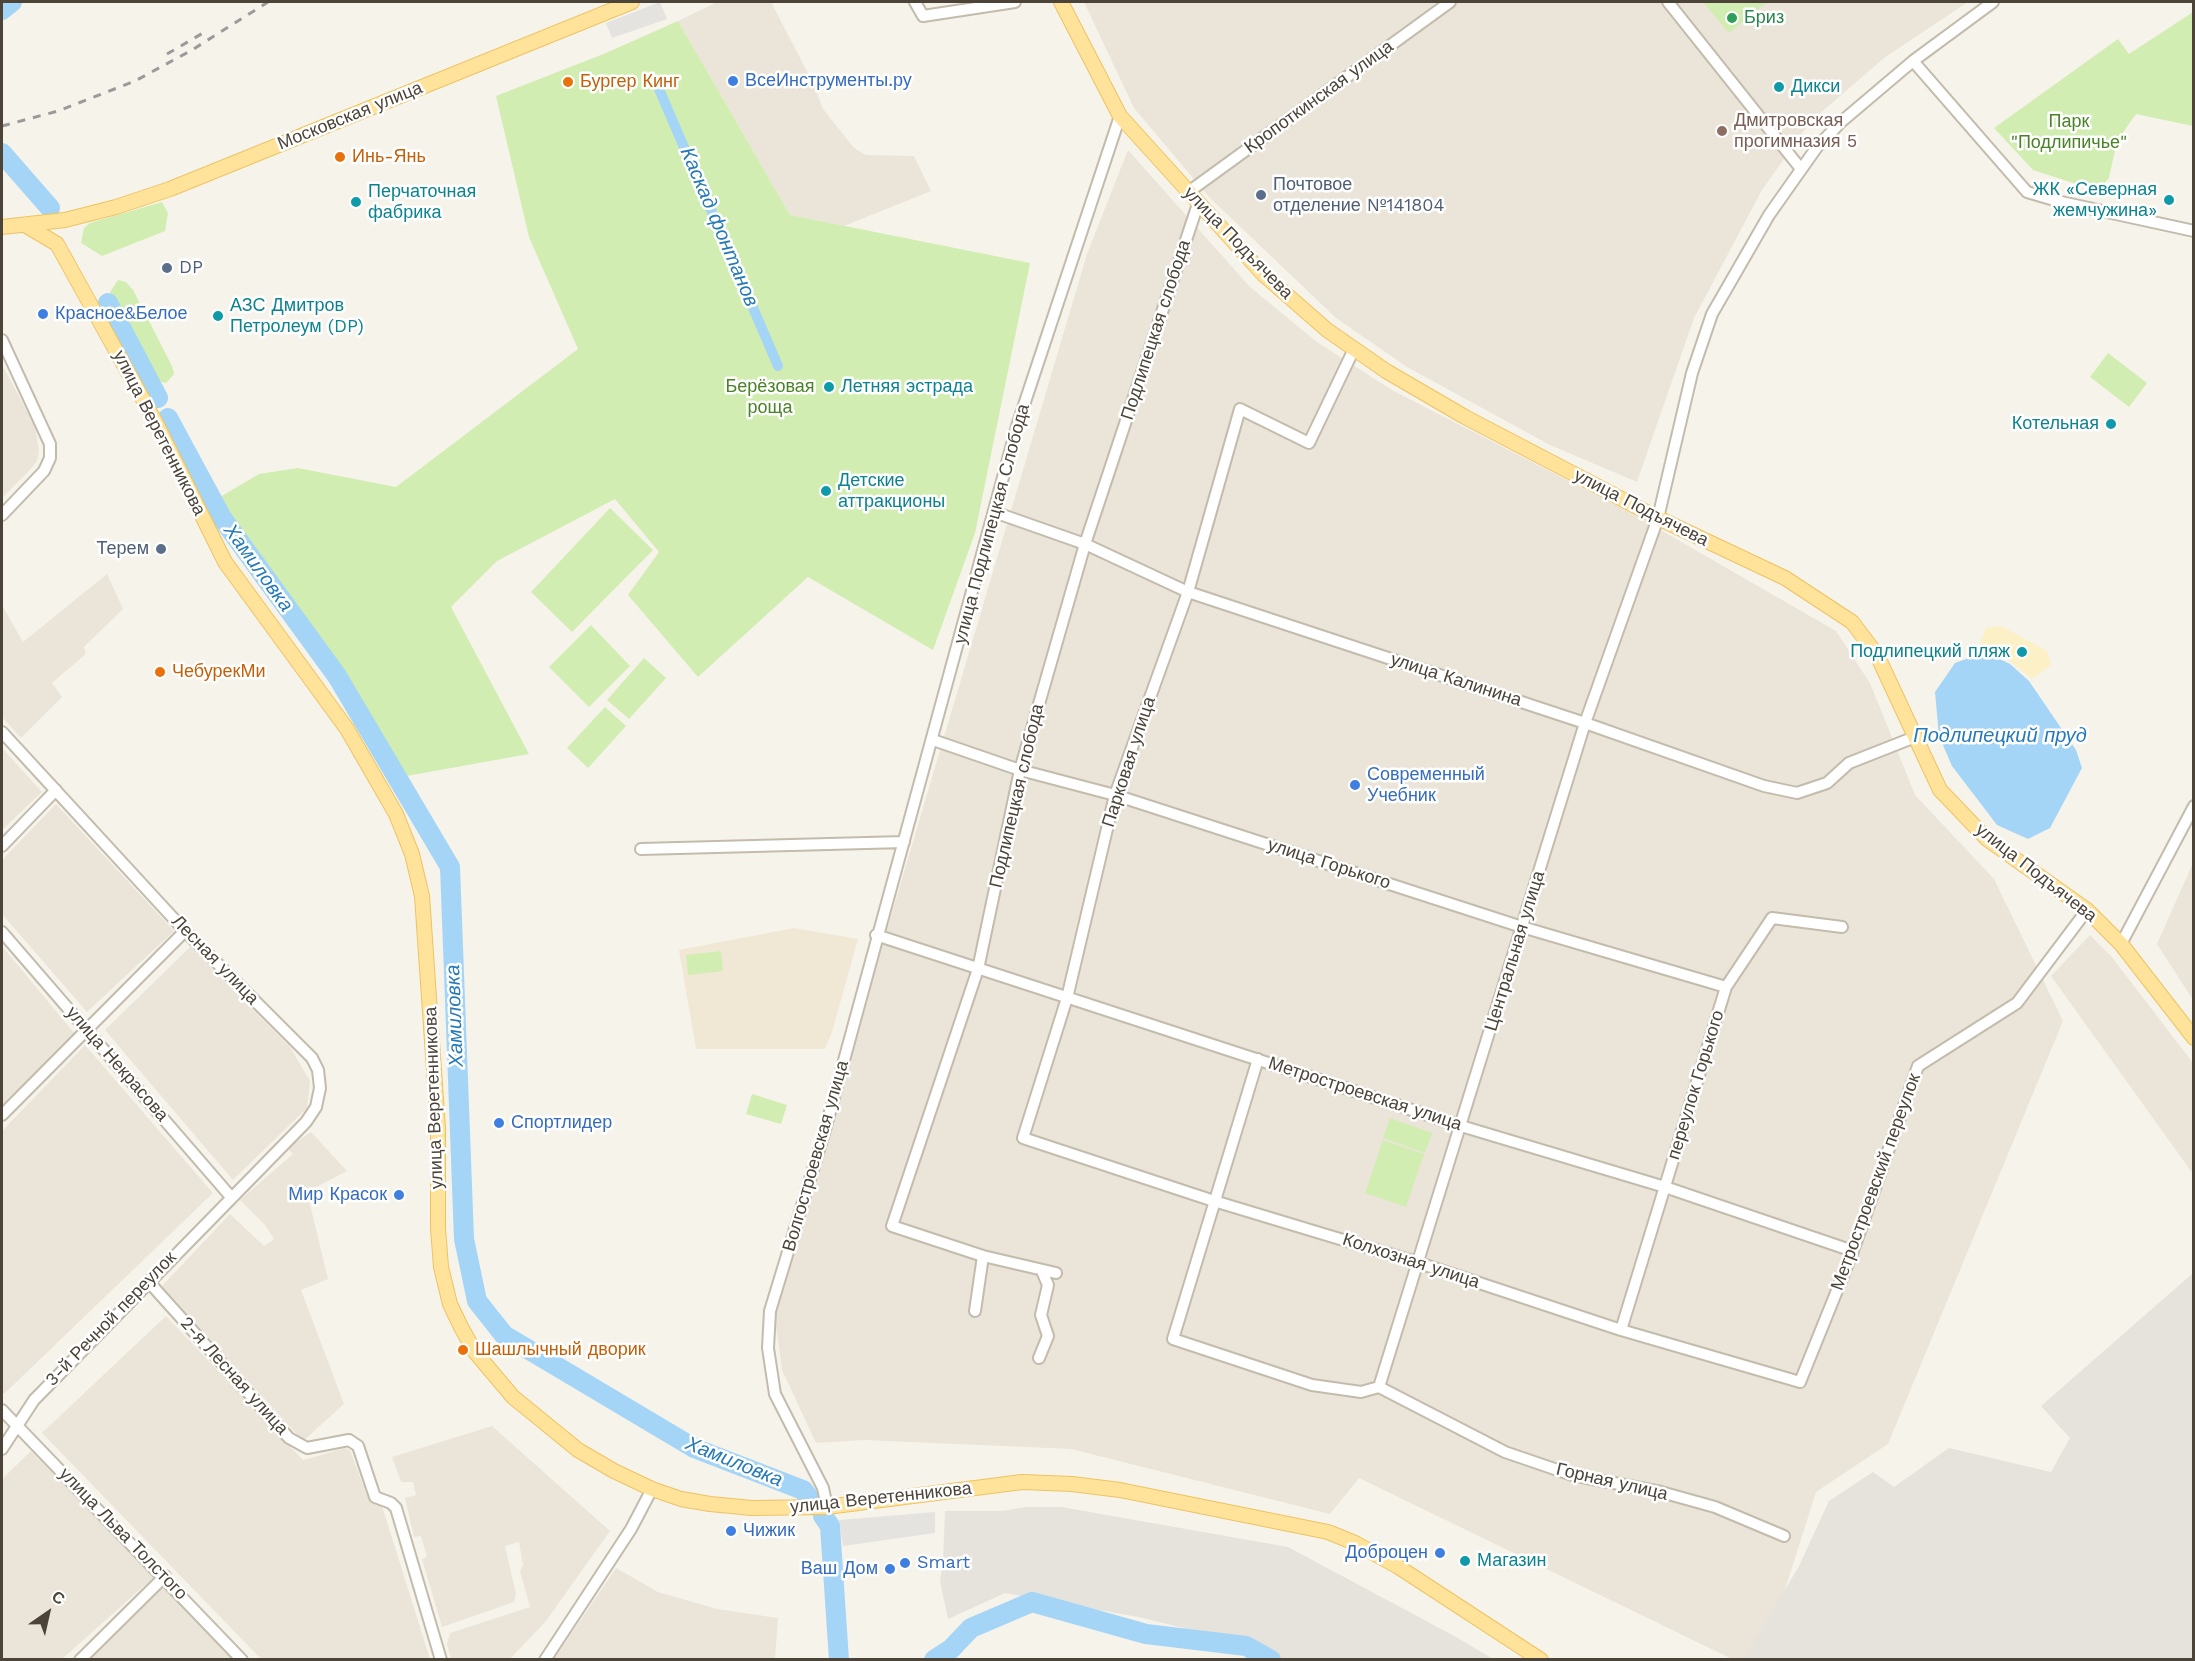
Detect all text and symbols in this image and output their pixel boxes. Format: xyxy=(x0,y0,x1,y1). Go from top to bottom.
place label: Бриз xyxy=(1744,7,1784,29)
marker: Бриз xyxy=(1725,11,1739,25)
street label: Кропоткинская улица xyxy=(1240,36,1398,158)
place label: ВсеИнструменты.ру xyxy=(745,70,912,92)
place label: Бургер Кинг xyxy=(580,71,680,93)
marker: ВсеИнструменты.ру xyxy=(726,74,740,88)
marker: Бургер Кинг xyxy=(561,75,575,89)
place label: Дикси xyxy=(1791,76,1840,98)
street label: Московская улица xyxy=(274,77,426,155)
marker: Дикси xyxy=(1772,80,1786,94)
place label: Дмитровская прогимназия 5 xyxy=(1734,110,1857,152)
park label: Парк "Подлипичье" xyxy=(2011,111,2127,154)
marker: Дмитровская прогимназия 5 xyxy=(1715,124,1729,138)
water label: Каскад фонтанов xyxy=(675,144,763,310)
place label: Инь-Янь xyxy=(352,146,426,168)
marker: Инь-Янь xyxy=(333,150,347,164)
place label: Почтовое отделение №141804 xyxy=(1273,174,1445,216)
place label: ЖК «Северная жемчужина» xyxy=(2033,179,2157,222)
place label: Перчаточная фабрика xyxy=(368,181,476,224)
street label: улица Подъячева xyxy=(1179,182,1297,304)
marker: Почтовое отделение №141804 xyxy=(1254,188,1268,202)
marker: ЖК «Северная жемчужина» xyxy=(2162,193,2176,207)
marker: Перчаточная фабрика xyxy=(349,195,363,209)
street label: Подлипецкая слобода xyxy=(1117,237,1195,423)
place label: DP xyxy=(179,257,203,279)
marker: DP xyxy=(160,261,174,275)
place label: АЗС Дмитров Петролеум (DP) xyxy=(230,295,364,338)
place label: Красное&Белое xyxy=(55,303,188,325)
marker: Красное&Белое xyxy=(36,307,50,321)
marker: АЗС Дмитров Петролеум (DP) xyxy=(211,309,225,323)
street label: улица Веретенникова xyxy=(108,347,210,519)
park label: Берёзовая роща xyxy=(725,376,815,418)
place label: Летняя эстрада xyxy=(841,376,973,398)
marker: Летняя эстрада xyxy=(822,380,836,394)
street label: улица Подлипецкая Слобода xyxy=(950,402,1034,646)
place label: Котельная xyxy=(2012,413,2099,435)
marker: Котельная xyxy=(2104,417,2118,431)
street label: улица Подъячева xyxy=(1570,465,1712,551)
place label: Детские аттракционы xyxy=(838,470,945,512)
marker: Детские аттракционы xyxy=(819,484,833,498)
water label: Хамиловка xyxy=(218,519,298,617)
place label: Терем xyxy=(97,538,149,560)
marker: Терем xyxy=(154,542,168,556)
place label: Подлипецкий пляж xyxy=(1850,641,2010,663)
marker: Подлипецкий пляж xyxy=(2015,645,2029,659)
street label: улица Калинина xyxy=(1388,649,1524,711)
place label: ЧебурекМи xyxy=(172,661,265,683)
marker: ЧебурекМи xyxy=(153,665,167,679)
street label: Парковая улица xyxy=(1098,694,1160,830)
street label: Подлипецкая слобода xyxy=(985,702,1049,890)
water label: Подлипецкий пруд xyxy=(1913,724,2087,748)
place label: Современный Учебник xyxy=(1367,764,1485,806)
marker: Современный Учебник xyxy=(1348,778,1362,792)
street label: улица Подъячева xyxy=(1971,819,2101,927)
street label: улица Горького xyxy=(1265,834,1393,894)
street label: Центральная улица xyxy=(1480,868,1550,1034)
street label: Лесная улица xyxy=(167,911,263,1009)
water label: Хамиловка xyxy=(441,964,469,1068)
street label: улица Некрасова xyxy=(61,1002,173,1126)
street label: улица Веретенникова xyxy=(420,1006,448,1190)
street label: переулок Горького xyxy=(1663,1008,1729,1162)
street label: Метростроевская улица xyxy=(1266,1052,1464,1136)
street label: Волгостроевская улица xyxy=(778,1058,854,1254)
street label: Метростроевский переулок xyxy=(1827,1071,1925,1293)
place label: Спортлидер xyxy=(511,1112,612,1134)
marker: Спортлидер xyxy=(492,1116,506,1130)
place label: Мир Красок xyxy=(288,1184,387,1206)
marker: Мир Красок xyxy=(392,1188,406,1202)
street label: Колхозная улица xyxy=(1340,1229,1482,1293)
street label: 3-й Речной переулок xyxy=(41,1247,181,1391)
street label: 2-я Лесная улица xyxy=(175,1313,293,1439)
place label: Шашлычный дворик xyxy=(475,1339,646,1361)
marker: Шашлычный дворик xyxy=(456,1343,470,1357)
water label: Хамиловка xyxy=(682,1432,786,1492)
street label: Горная улица xyxy=(1554,1459,1670,1505)
street label: улица Льва Толстого xyxy=(54,1463,192,1605)
street label: улица Веретенникова xyxy=(789,1478,973,1518)
place label: Чижик xyxy=(743,1520,795,1542)
marker: Чижик xyxy=(724,1524,738,1538)
place label: Доброцен xyxy=(1345,1542,1428,1564)
marker: Доброцен xyxy=(1433,1546,1447,1560)
place label: Магазин xyxy=(1477,1550,1546,1572)
place label: Smart xyxy=(917,1552,970,1574)
marker: Магазин xyxy=(1458,1554,1472,1568)
marker: Smart xyxy=(898,1556,912,1570)
place label: Ваш Дом xyxy=(801,1558,878,1580)
marker: Ваш Дом xyxy=(883,1562,897,1576)
north arrow xyxy=(18,1583,78,1643)
text: С xyxy=(48,1587,68,1609)

